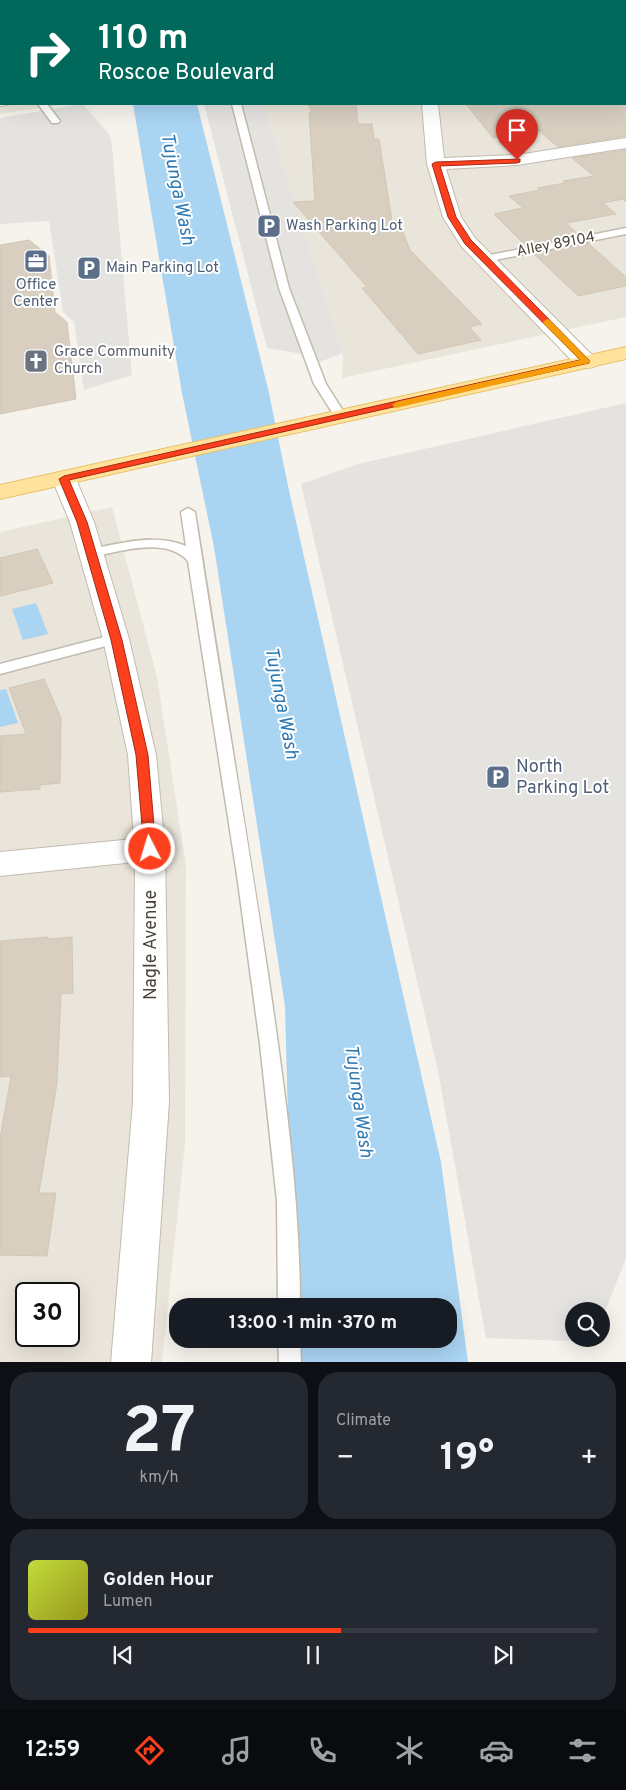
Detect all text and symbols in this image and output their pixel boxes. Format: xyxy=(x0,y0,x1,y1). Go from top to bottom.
text: 110 m xyxy=(98,17,188,61)
icon: right xyxy=(15,20,80,85)
text: Roscoe Boulevard xyxy=(98,60,275,87)
pin xyxy=(496,109,538,160)
icon: arrive xyxy=(503,116,531,144)
water label: Tujunga Wash xyxy=(154,131,200,248)
parking icon: Wash Parking Lot xyxy=(256,213,282,239)
place label: Wash Parking Lot xyxy=(286,217,403,236)
street label: Alley 89104 xyxy=(515,228,597,262)
office icon: Office Center xyxy=(23,248,49,274)
parking icon: Main Parking Lot xyxy=(76,255,102,281)
place label: Main Parking Lot xyxy=(106,259,219,278)
place label: Office Center xyxy=(13,276,59,312)
place label: Grace Community Church xyxy=(54,343,175,379)
church icon: Grace Community Church xyxy=(23,348,49,374)
water label: Tujunga Wash xyxy=(258,645,304,762)
place label: North Parking Lot xyxy=(516,756,609,800)
parking icon: North Parking Lot xyxy=(485,764,511,790)
position arrow xyxy=(123,822,175,874)
street label: Nagle Avenue xyxy=(140,890,163,1000)
water label: Tujunga Wash xyxy=(338,1043,378,1160)
speed limit sign: 30 xyxy=(15,1282,80,1347)
map controls xyxy=(565,1302,610,1347)
button: search xyxy=(565,1302,610,1347)
text: 13:00 · 1 min · 370 m xyxy=(229,1311,397,1335)
text: 27 xyxy=(122,1394,196,1476)
text: Climate xyxy=(336,1411,391,1431)
text: 19° xyxy=(440,1435,494,1484)
text: − xyxy=(336,1441,354,1477)
text: + xyxy=(580,1441,598,1477)
text: km/h xyxy=(140,1468,178,1488)
text: Golden Hour xyxy=(103,1568,214,1592)
text: Lumen xyxy=(103,1592,153,1612)
icon: previous xyxy=(109,1641,137,1669)
icon: pause xyxy=(299,1641,327,1669)
icon: next xyxy=(489,1641,517,1669)
icon: directions xyxy=(132,1733,167,1768)
icon: music xyxy=(219,1733,254,1768)
icon: phone xyxy=(305,1733,340,1768)
icon: climate xyxy=(392,1733,427,1768)
icon: car xyxy=(479,1733,514,1768)
icon: filters xyxy=(565,1733,600,1768)
text: 12:59 xyxy=(26,1737,80,1764)

